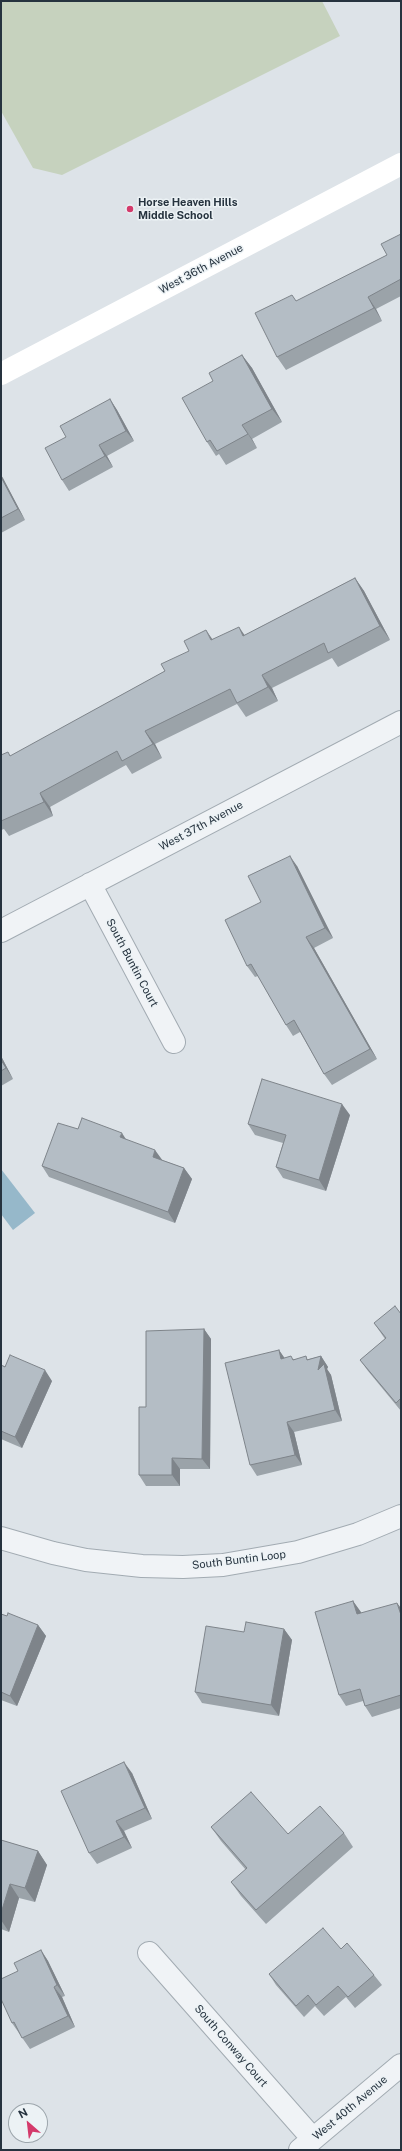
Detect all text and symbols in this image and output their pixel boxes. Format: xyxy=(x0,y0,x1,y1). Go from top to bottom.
place label: Horse Heaven Hills Middle School xyxy=(138,196,238,222)
marker: Horse Heaven Hills Middle School xyxy=(125,204,135,214)
street label: West 36th Avenue xyxy=(157,241,245,297)
street label: West 37th Avenue xyxy=(157,798,245,854)
street label: South Buntin Court xyxy=(103,917,161,1009)
street label: South Buntin Loop xyxy=(191,1548,287,1572)
street label: South Conway Court xyxy=(192,2002,270,2090)
street label: West 40th Avenue xyxy=(310,2073,390,2143)
north arrow xyxy=(8,2103,48,2143)
text: N xyxy=(16,2106,29,2121)

